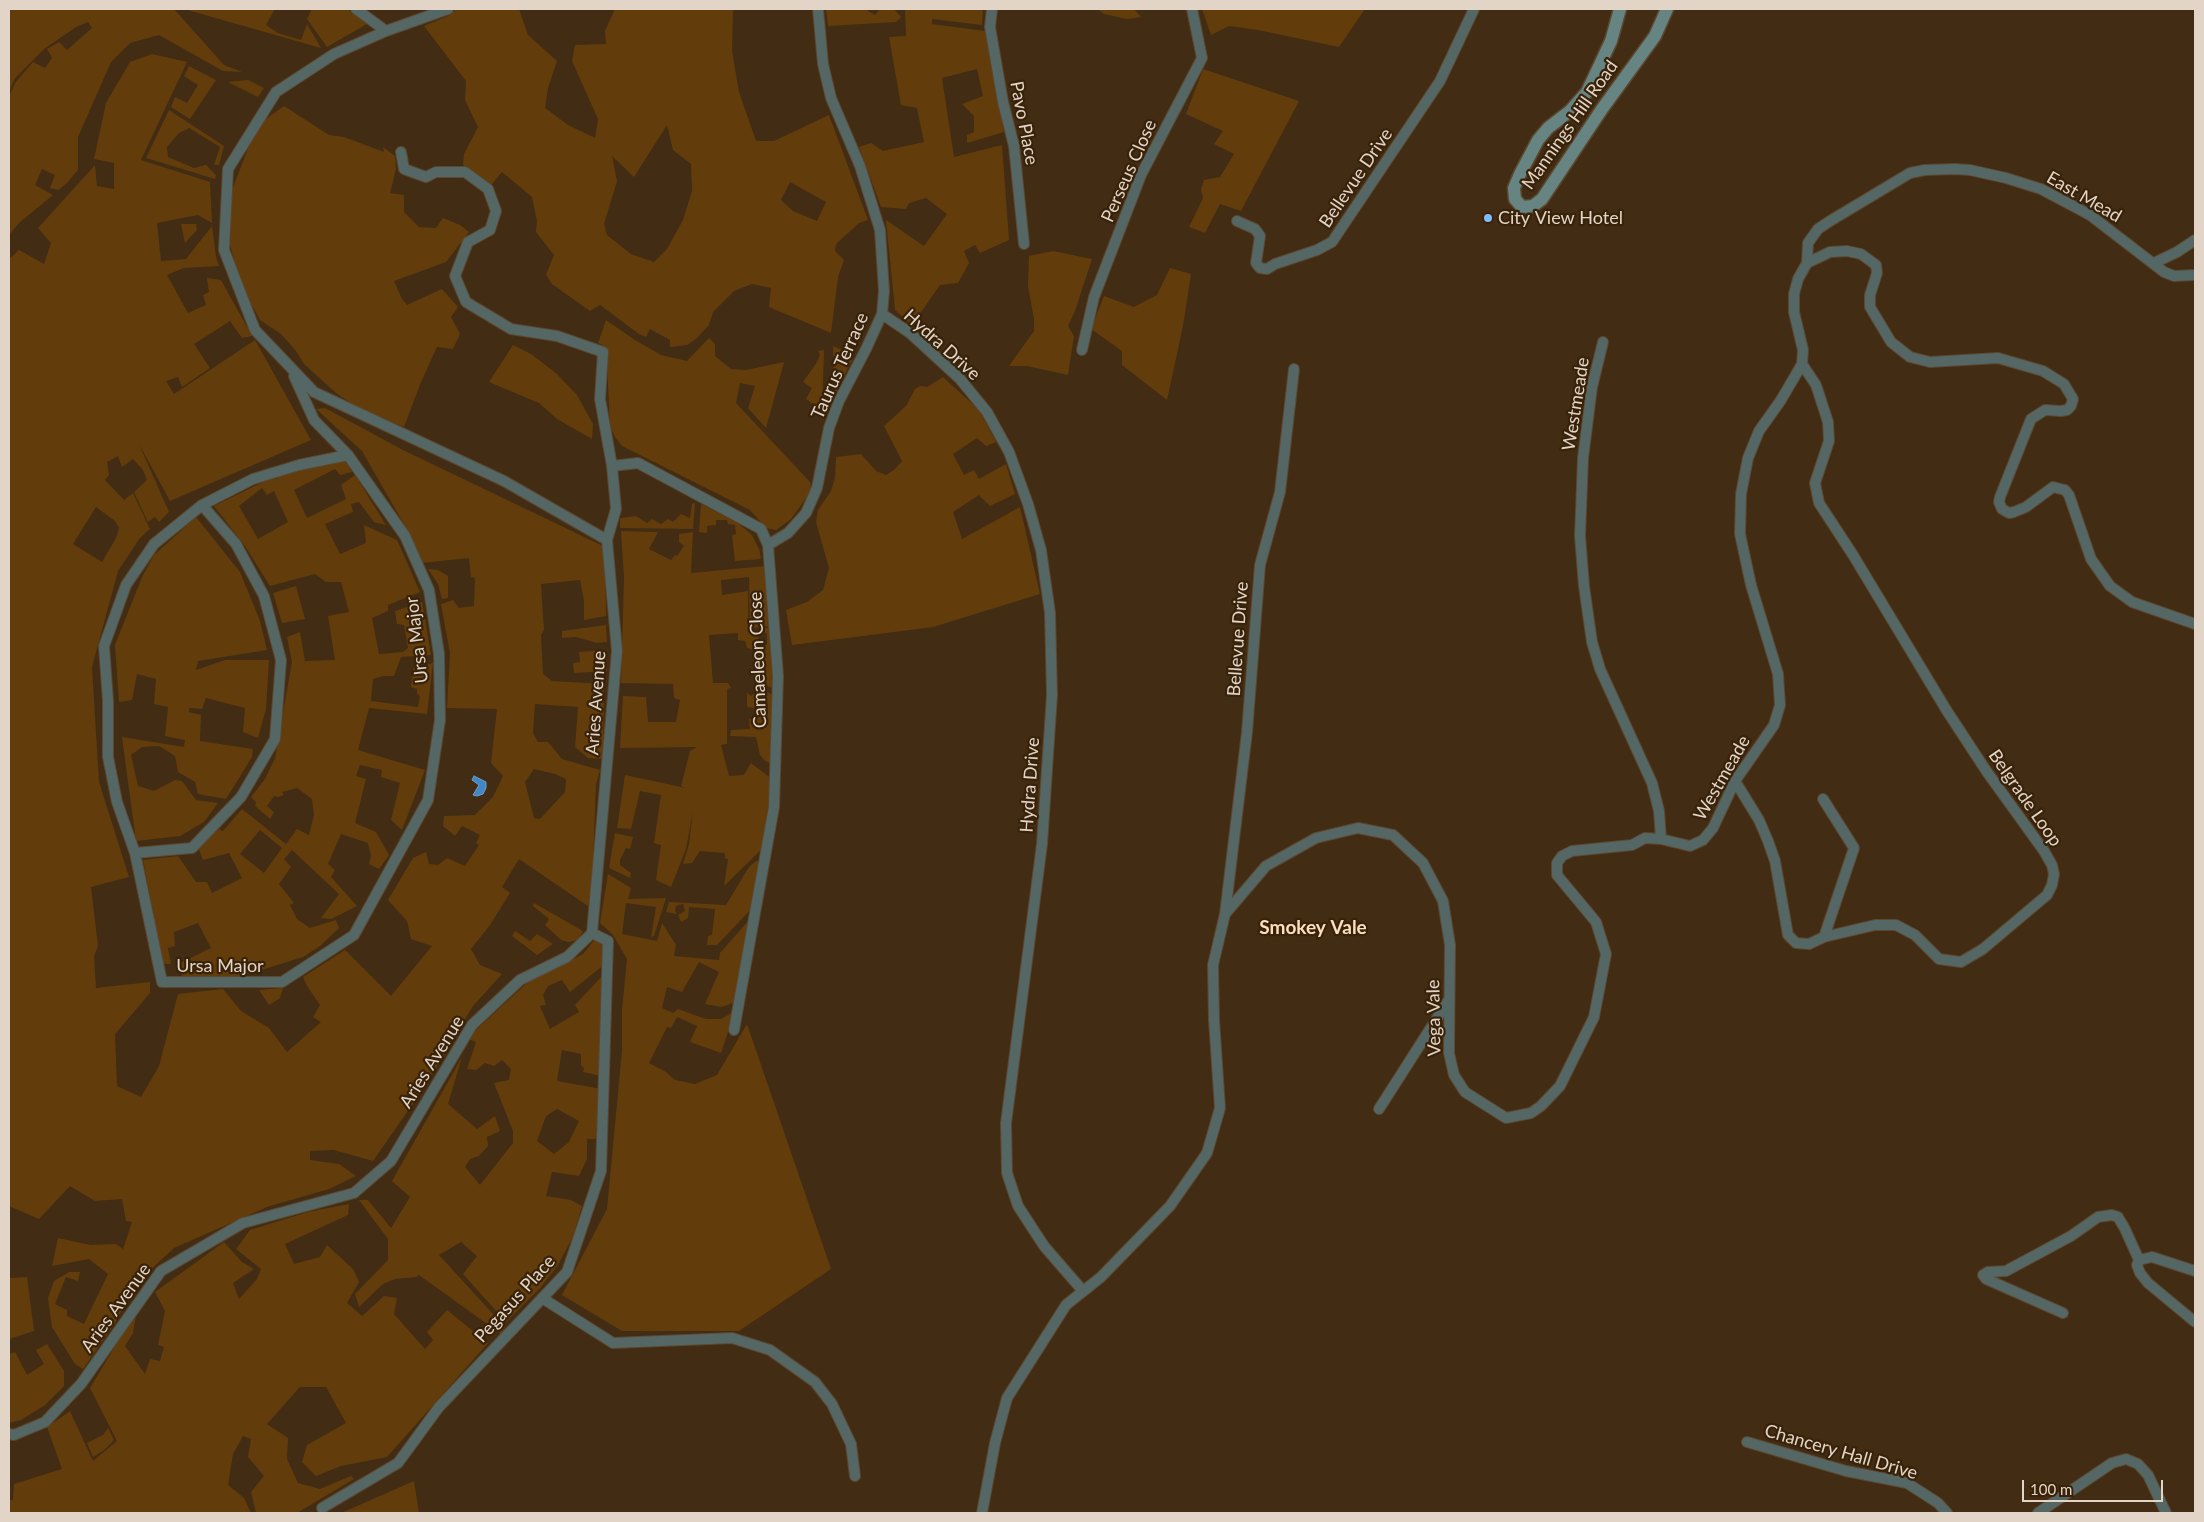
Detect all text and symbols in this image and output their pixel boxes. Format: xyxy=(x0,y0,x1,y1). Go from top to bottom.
street label: Mannings Hill Road xyxy=(1517,56,1623,194)
street label: Pavo Place xyxy=(1005,79,1043,167)
street label: Perseus Close xyxy=(1097,116,1161,226)
street label: Bellevue Drive xyxy=(1315,124,1397,232)
street label: East Mead xyxy=(2043,167,2125,227)
place label: City View Hotel xyxy=(1498,207,1623,229)
marker: City View Hotel xyxy=(1482,212,1494,224)
street label: Hydra Drive xyxy=(899,305,985,385)
street label: Taurus Terrace xyxy=(807,309,873,423)
street label: Westmeade xyxy=(1558,356,1594,452)
street label: Bellevue Drive xyxy=(1223,581,1253,697)
street label: Camaeleon Close xyxy=(745,591,771,729)
street label: Ursa Major xyxy=(401,595,433,685)
street label: Aries Avenue xyxy=(582,650,610,756)
street label: Westmeade xyxy=(1689,732,1755,824)
street label: Hydra Drive xyxy=(1016,737,1044,833)
street label: Belgrade Loop xyxy=(1984,745,2066,851)
district label: Smokey Vale xyxy=(1259,917,1367,939)
street label: Ursa Major xyxy=(176,955,264,977)
street label: Vega Vale xyxy=(1423,979,1445,1057)
street label: Aries Avenue xyxy=(395,1012,469,1112)
street label: Pegasus Place xyxy=(470,1251,560,1347)
street label: Aries Avenue xyxy=(77,1259,155,1357)
street label: Chancery Hall Drive xyxy=(1762,1420,1920,1484)
scale bar xyxy=(2024,1470,2165,1502)
text: 100 m xyxy=(2030,1480,2072,1498)

